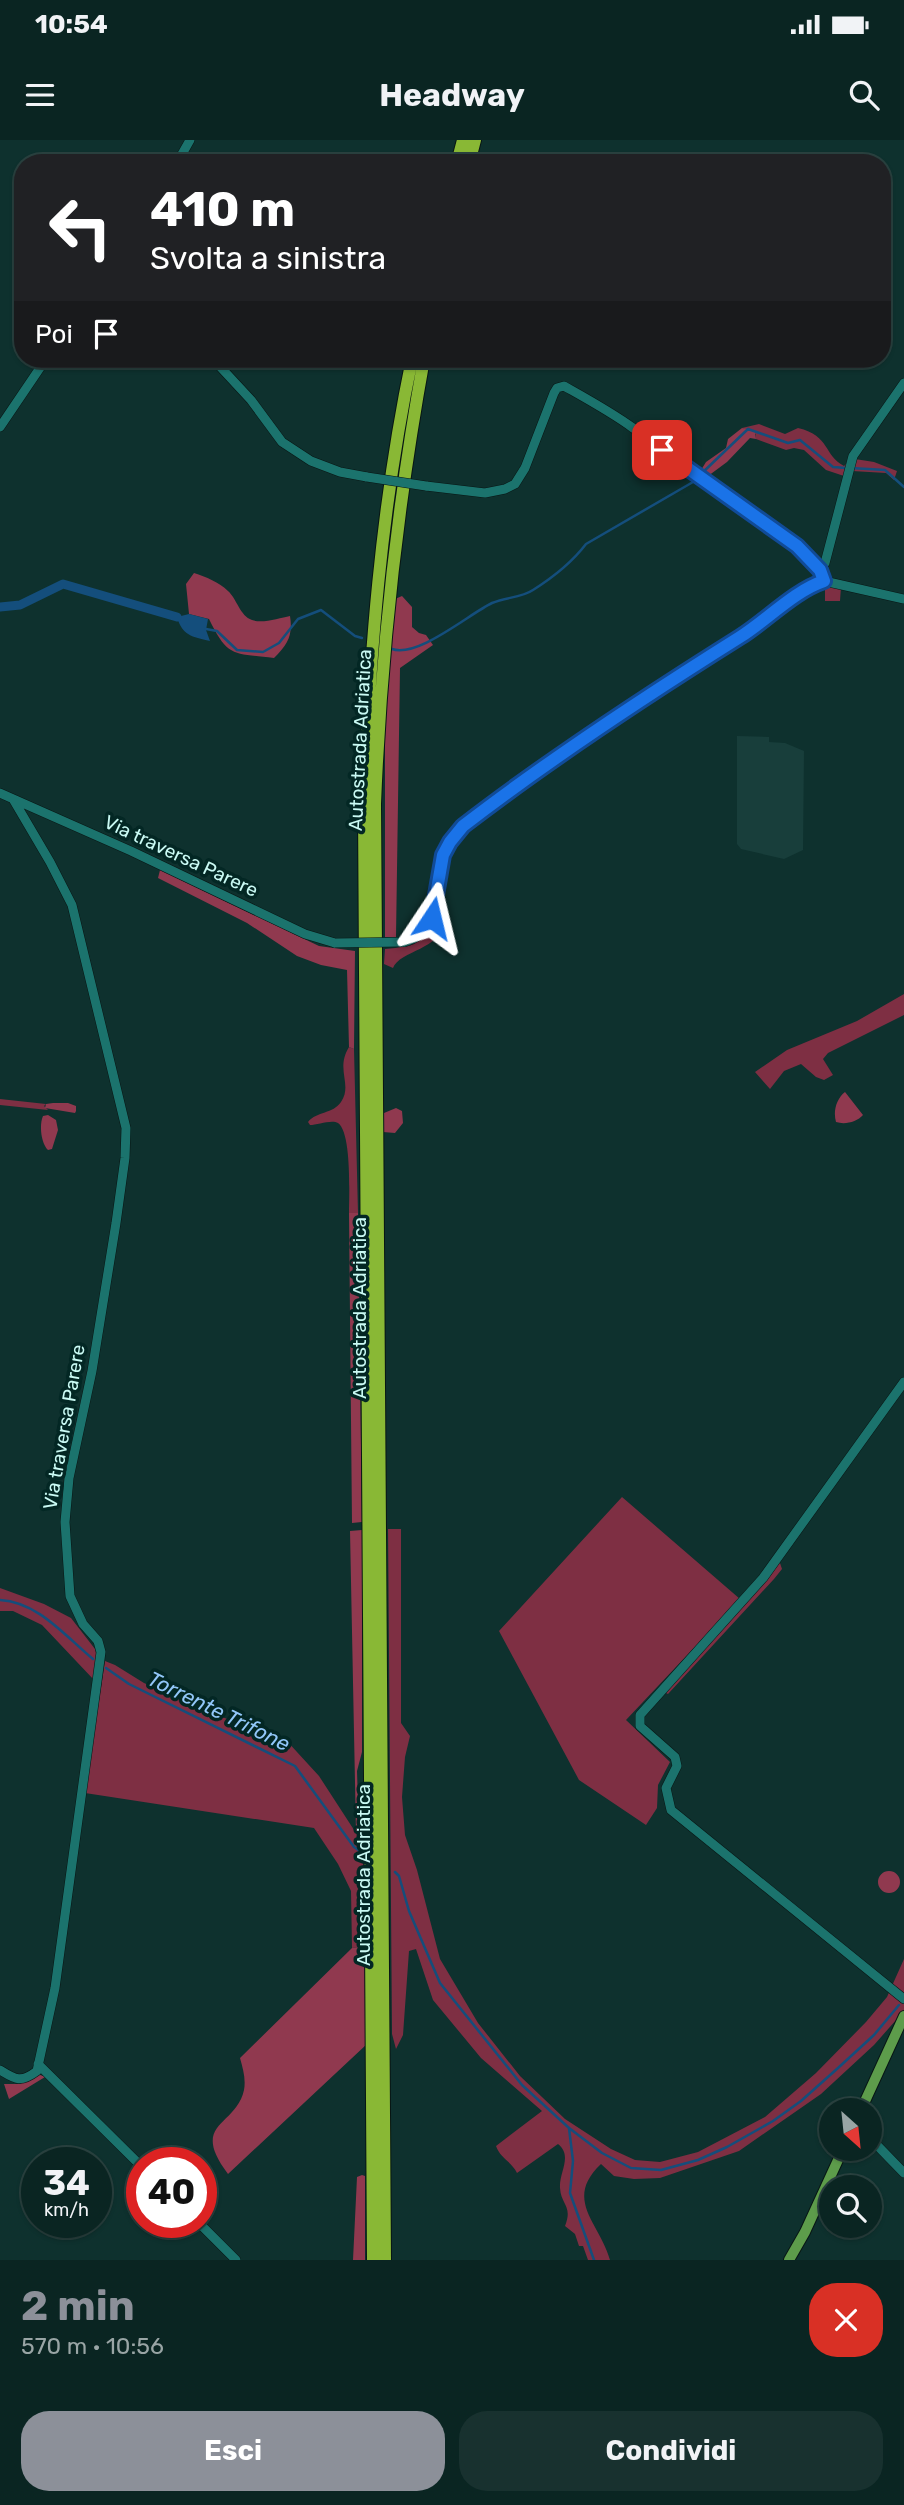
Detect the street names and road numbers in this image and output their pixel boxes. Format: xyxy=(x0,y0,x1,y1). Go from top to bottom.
street label: Autostrada Adriatica xyxy=(344,648,376,832)
street label: Via traversa Parere xyxy=(100,810,262,902)
street label: Autostrada Adriatica xyxy=(348,1217,371,1399)
street label: Via traversa Parere xyxy=(38,1343,90,1511)
street label: Autostrada Adriatica xyxy=(352,1784,375,1966)

